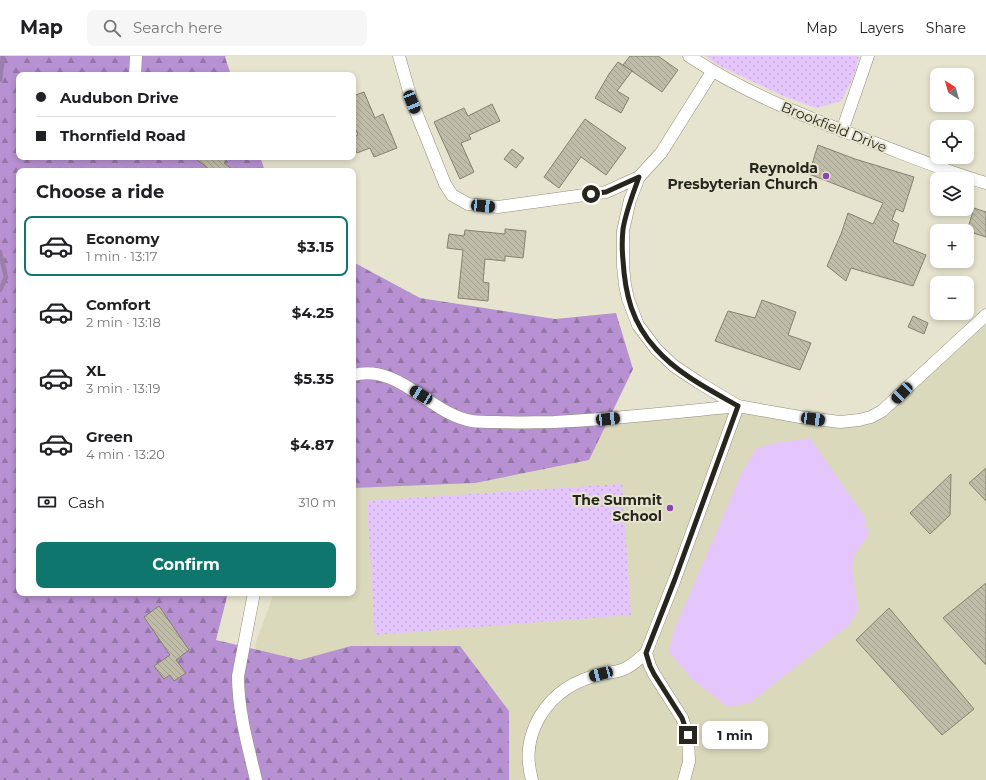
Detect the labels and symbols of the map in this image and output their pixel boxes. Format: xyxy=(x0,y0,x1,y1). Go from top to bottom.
north arrow xyxy=(930,68,974,112)
car xyxy=(402,89,422,115)
street label: Brookfield Drive xyxy=(778,98,890,156)
place label: Reynolda Presbyterian Church xyxy=(667,159,818,193)
marker: Reynolda Presbyterian Church xyxy=(821,171,831,181)
route start xyxy=(582,185,600,203)
car xyxy=(470,199,496,213)
car xyxy=(889,380,915,406)
car xyxy=(408,384,434,406)
car xyxy=(800,411,826,427)
car xyxy=(595,412,621,426)
place label: The Summit School xyxy=(573,491,662,525)
marker: The Summit School xyxy=(665,503,675,513)
car xyxy=(588,665,614,683)
callout: 1 min xyxy=(702,721,768,749)
route end xyxy=(679,726,697,744)

